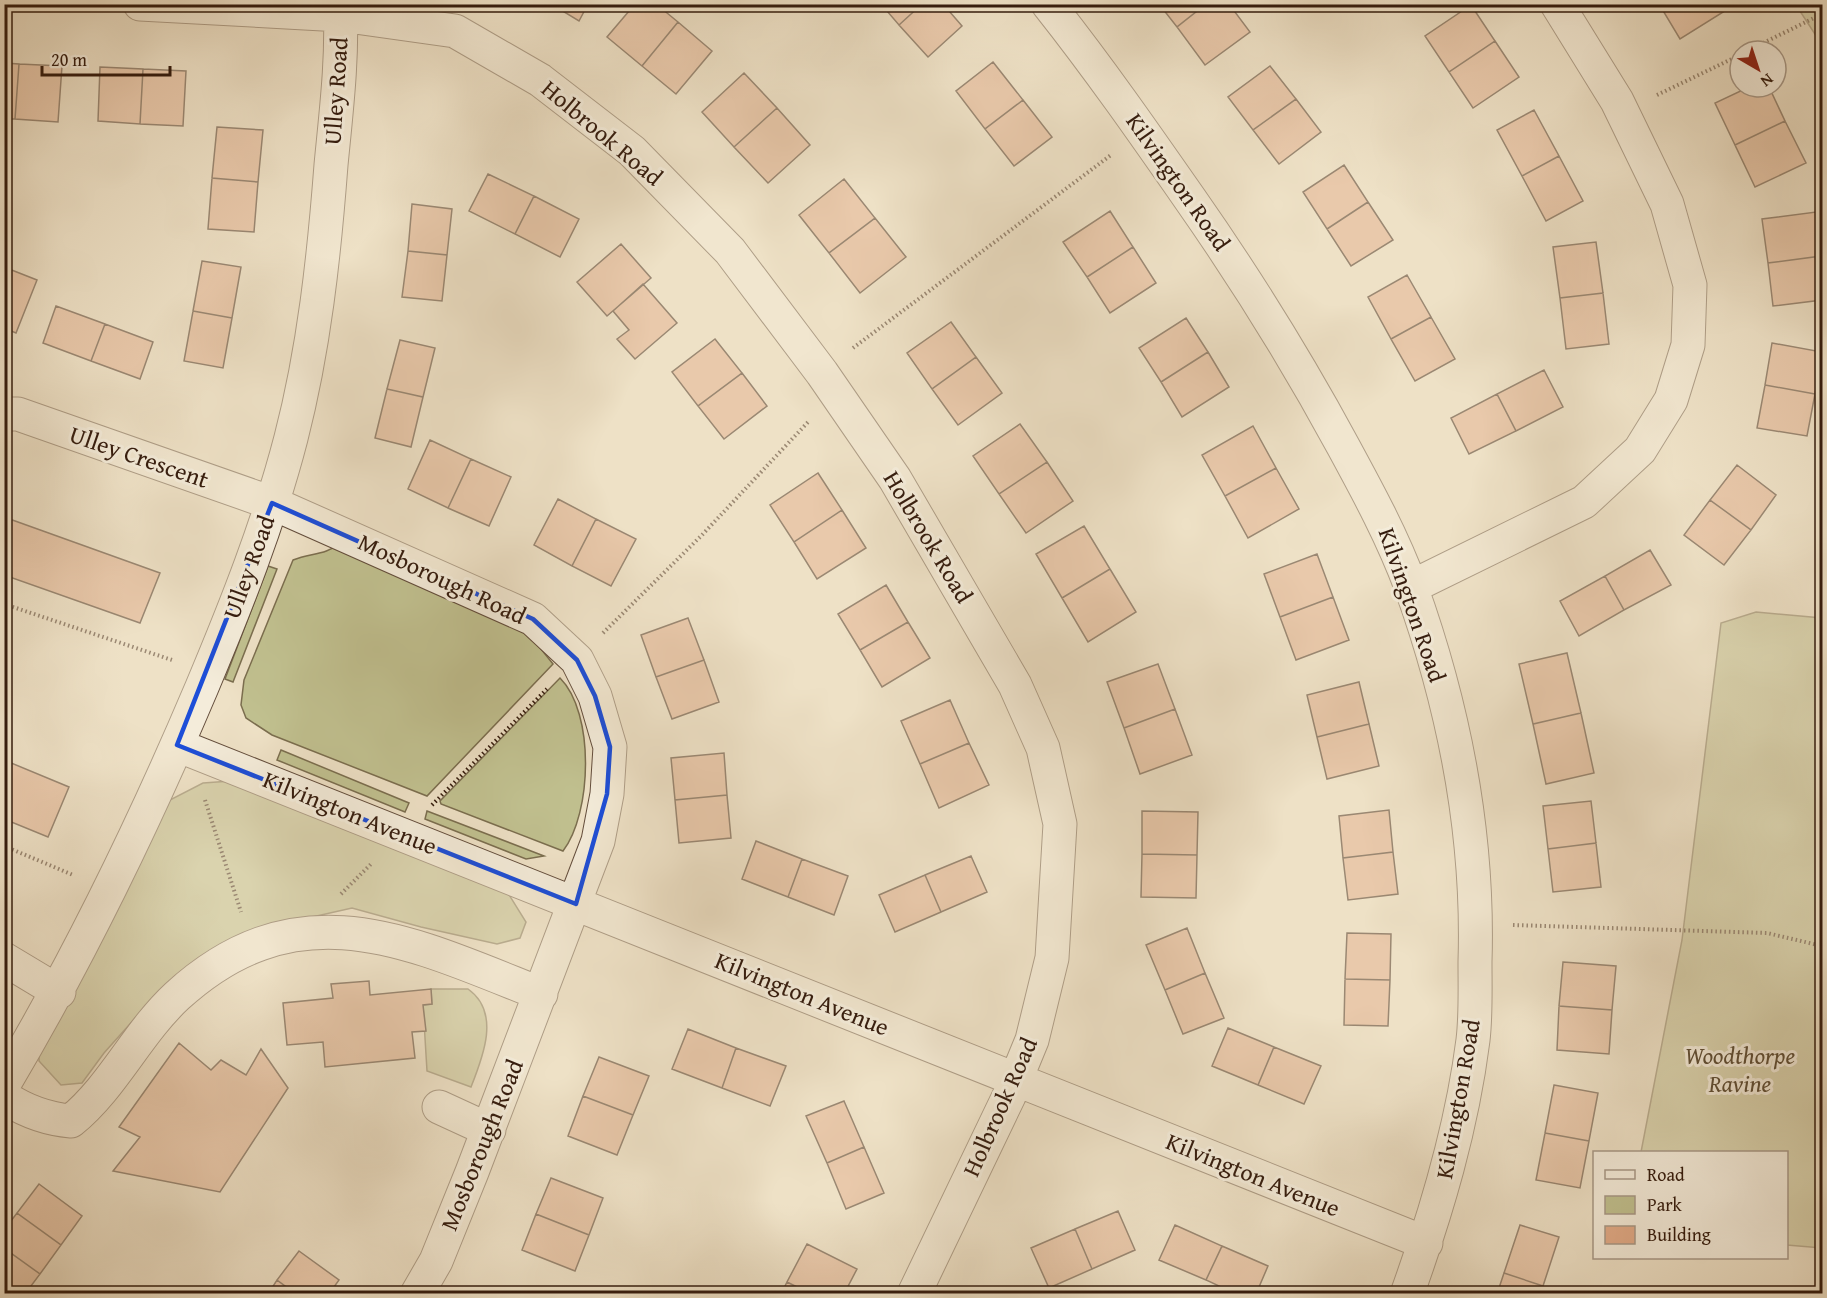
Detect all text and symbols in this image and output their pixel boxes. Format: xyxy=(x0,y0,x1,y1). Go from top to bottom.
street label: Ulley Road xyxy=(314,36,357,146)
scale bar xyxy=(42,39,170,77)
north arrow xyxy=(1728,39,1788,99)
text: 20 m xyxy=(51,46,87,73)
text: N xyxy=(1755,68,1779,94)
street label: Holbrook Road xyxy=(534,71,671,194)
street label: Kilvington Road xyxy=(1118,106,1239,258)
street label: Ulley Crescent xyxy=(65,416,214,497)
street label: Holbrook Road xyxy=(875,464,982,610)
street label: Ulley Road xyxy=(214,510,284,624)
street label: Kilvington Road xyxy=(1370,523,1455,687)
street label: Mosborough Road xyxy=(352,524,532,633)
street label: Kilvington Avenue xyxy=(258,762,443,863)
street label: Kilvington Avenue xyxy=(710,943,895,1044)
street label: Kilvington Road xyxy=(1426,1016,1489,1181)
street label: Holbrook Road xyxy=(953,1031,1046,1182)
park label: Woodthorpe Ravine xyxy=(1685,1038,1795,1101)
street label: Mosborough Road xyxy=(431,1054,532,1236)
street label: Kilvington Avenue xyxy=(1161,1124,1346,1225)
legend xyxy=(1593,1151,1788,1259)
text: Road xyxy=(1647,1161,1685,1188)
text: Park xyxy=(1647,1191,1683,1218)
text: Building xyxy=(1647,1221,1711,1248)

